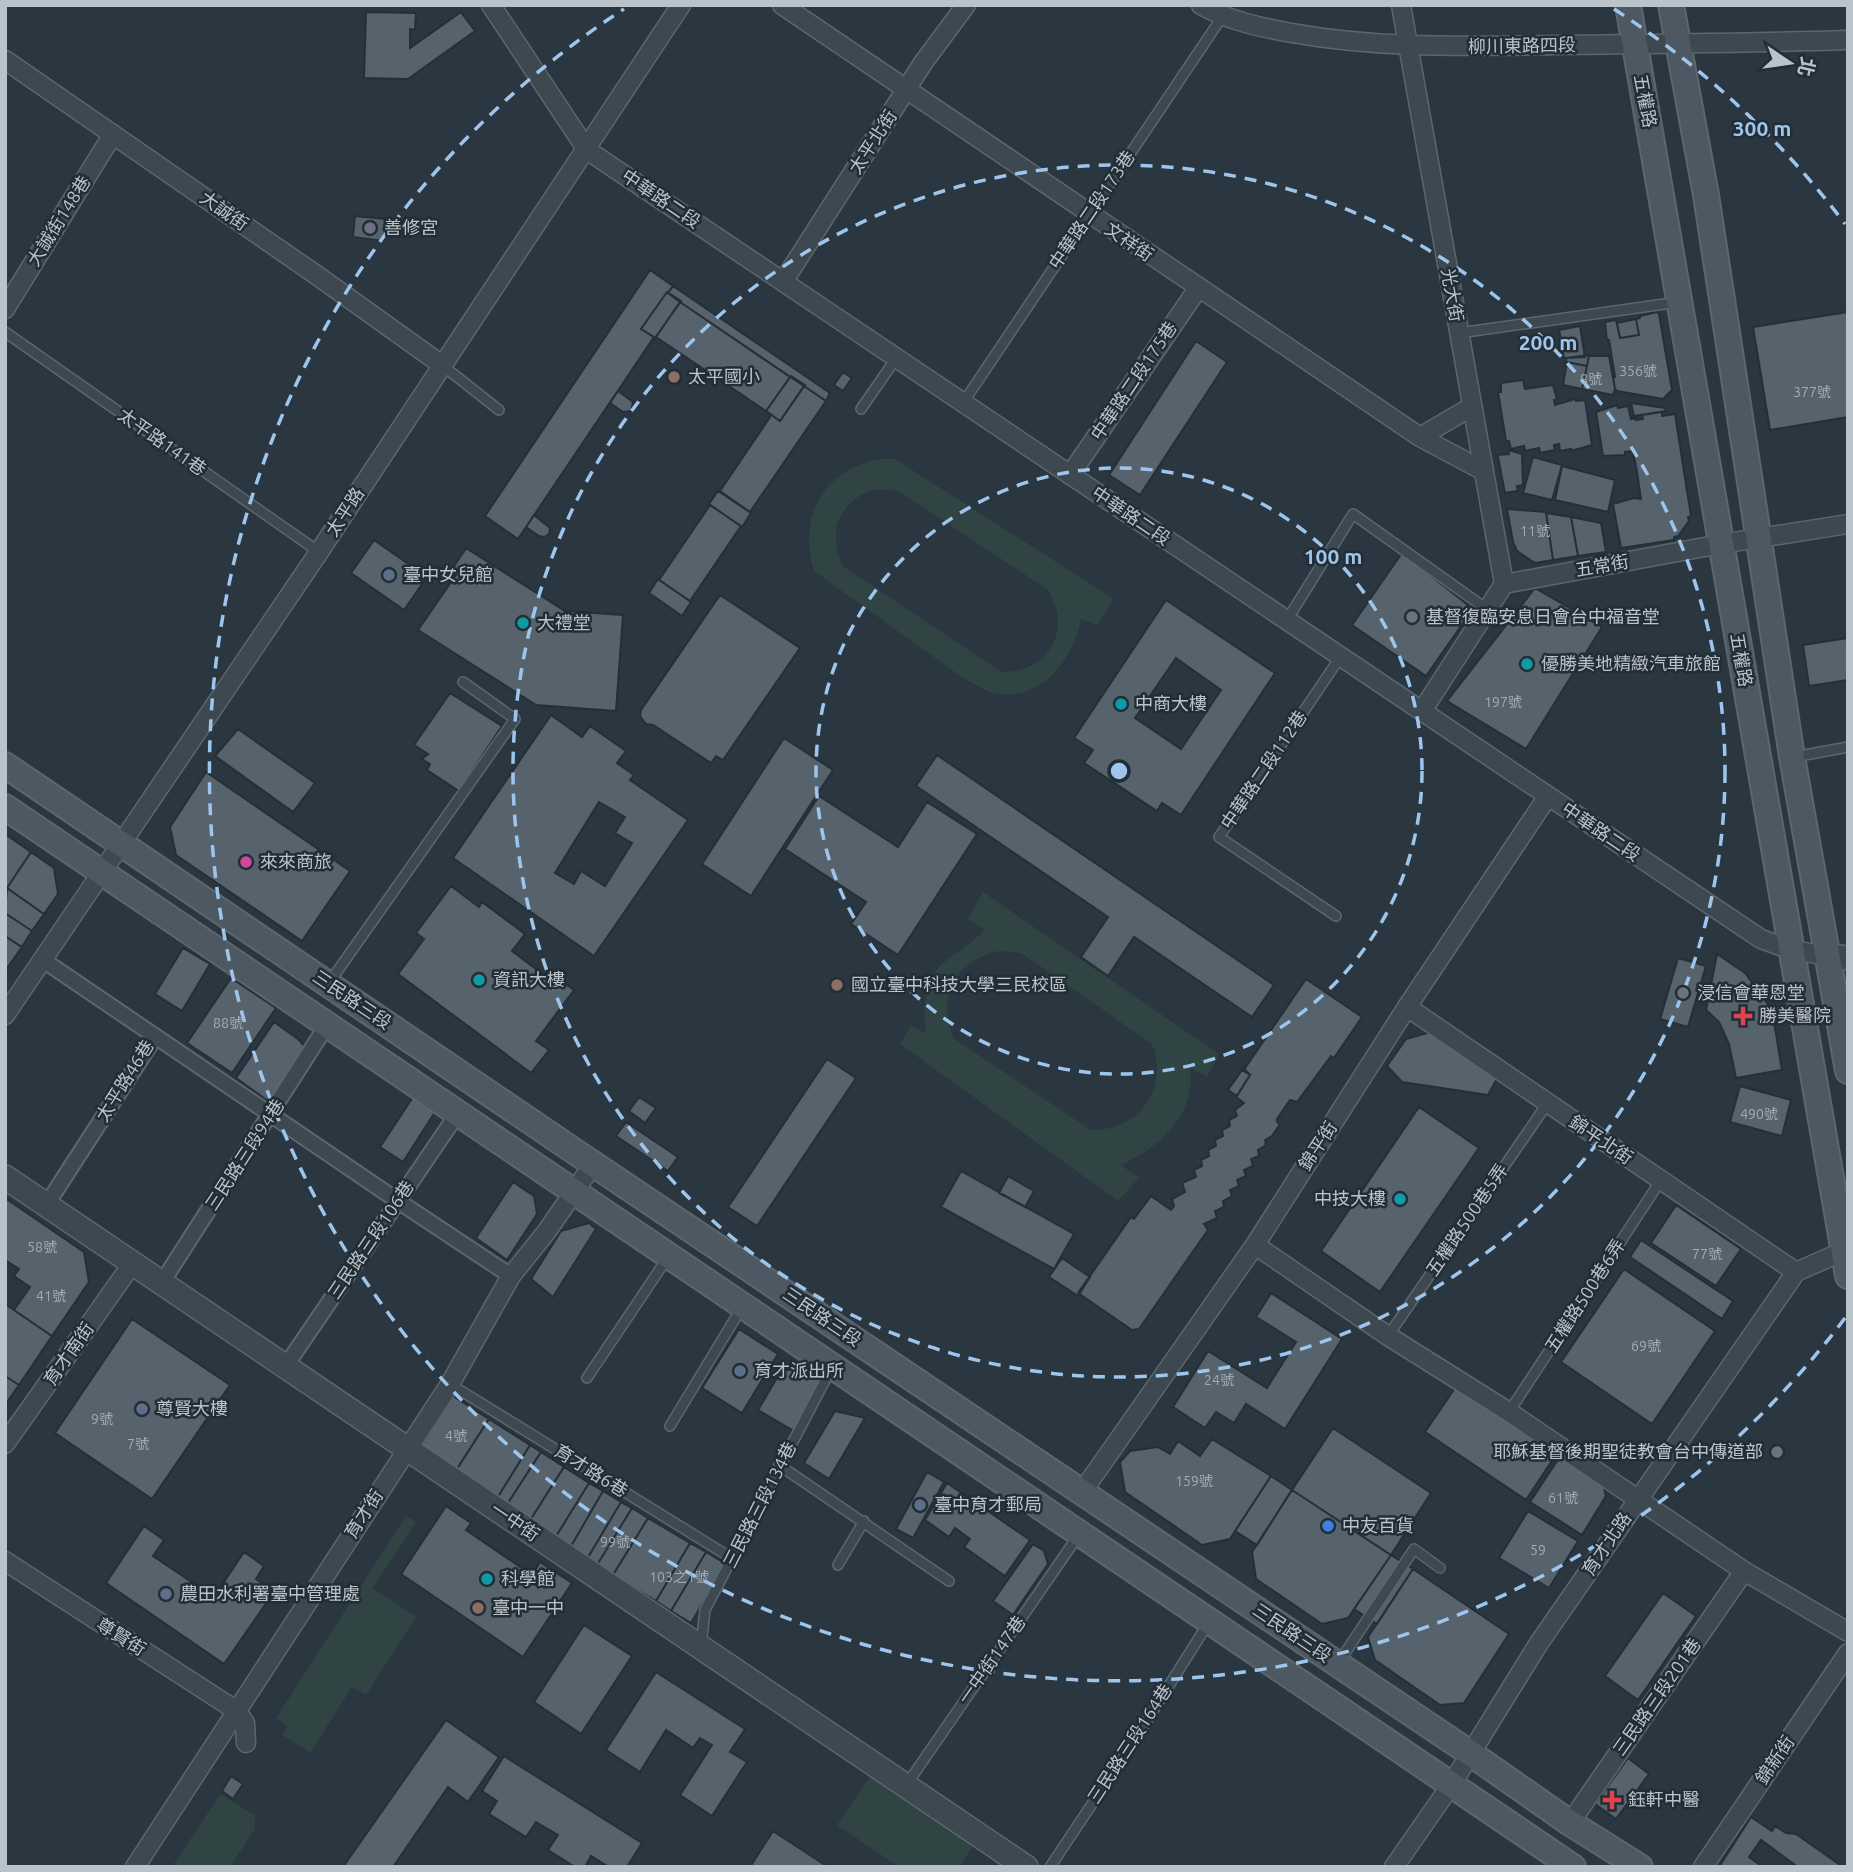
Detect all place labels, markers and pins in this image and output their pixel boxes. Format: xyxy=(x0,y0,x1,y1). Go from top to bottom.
place label: 善修宮 xyxy=(384,217,438,237)
marker: 善修宮 xyxy=(362,220,378,236)
place label: 太平國小 xyxy=(688,366,760,386)
marker: 太平國小 xyxy=(666,369,682,385)
place label: 臺中女兒館 xyxy=(403,564,493,584)
marker: 臺中女兒館 xyxy=(381,567,397,583)
place label: 基督復臨安息日會台中福音堂 xyxy=(1426,606,1660,626)
marker: 基督復臨安息日會台中福音堂 xyxy=(1404,609,1420,625)
place label: 大禮堂 xyxy=(537,612,591,632)
marker: 大禮堂 xyxy=(515,615,531,631)
place label: 優勝美地精緻汽車旅館 xyxy=(1541,653,1721,673)
marker: 優勝美地精緻汽車旅館 xyxy=(1519,656,1535,672)
place label: 中商大樓 xyxy=(1135,693,1207,713)
marker: 中商大樓 xyxy=(1113,696,1129,712)
centre of rings xyxy=(1107,759,1131,783)
place label: 來來商旅 xyxy=(260,851,332,871)
marker: 來來商旅 xyxy=(238,854,254,870)
place label: 資訊大樓 xyxy=(493,969,565,989)
marker: 資訊大樓 xyxy=(471,972,487,988)
place label: 國立臺中科技大學三民校區 xyxy=(851,974,1067,994)
marker: 國立臺中科技大學三民校區 xyxy=(829,977,845,993)
place label: 浸信會華恩堂 xyxy=(1697,982,1805,1002)
marker: 浸信會華恩堂 xyxy=(1675,985,1691,1001)
place label: 勝美醫院 xyxy=(1759,1005,1831,1025)
marker: 勝美醫院 xyxy=(1733,1006,1753,1026)
place label: 中技大樓 xyxy=(1314,1188,1386,1208)
marker: 中技大樓 xyxy=(1392,1191,1408,1207)
place label: 育才派出所 xyxy=(754,1360,844,1380)
marker: 育才派出所 xyxy=(732,1363,748,1379)
place label: 尊賢大樓 xyxy=(156,1398,228,1418)
marker: 尊賢大樓 xyxy=(134,1401,150,1417)
place label: 耶穌基督後期聖徒教會台中傳道部 xyxy=(1493,1441,1763,1461)
marker: 耶穌基督後期聖徒教會台中傳道部 xyxy=(1769,1444,1785,1460)
place label: 臺中育才郵局 xyxy=(934,1494,1042,1514)
marker: 臺中育才郵局 xyxy=(912,1497,928,1513)
place label: 中友百貨 xyxy=(1342,1515,1414,1535)
marker: 中友百貨 xyxy=(1320,1518,1336,1534)
place label: 科學館 xyxy=(501,1568,555,1588)
marker: 科學館 xyxy=(479,1571,495,1587)
place label: 農田水利署臺中管理處 xyxy=(180,1583,360,1603)
marker: 農田水利署臺中管理處 xyxy=(158,1586,174,1602)
place label: 臺中一中 xyxy=(492,1597,564,1617)
marker: 臺中一中 xyxy=(470,1600,486,1616)
place label: 鈺軒中醫 xyxy=(1628,1789,1700,1809)
marker: 鈺軒中醫 xyxy=(1602,1790,1622,1810)

